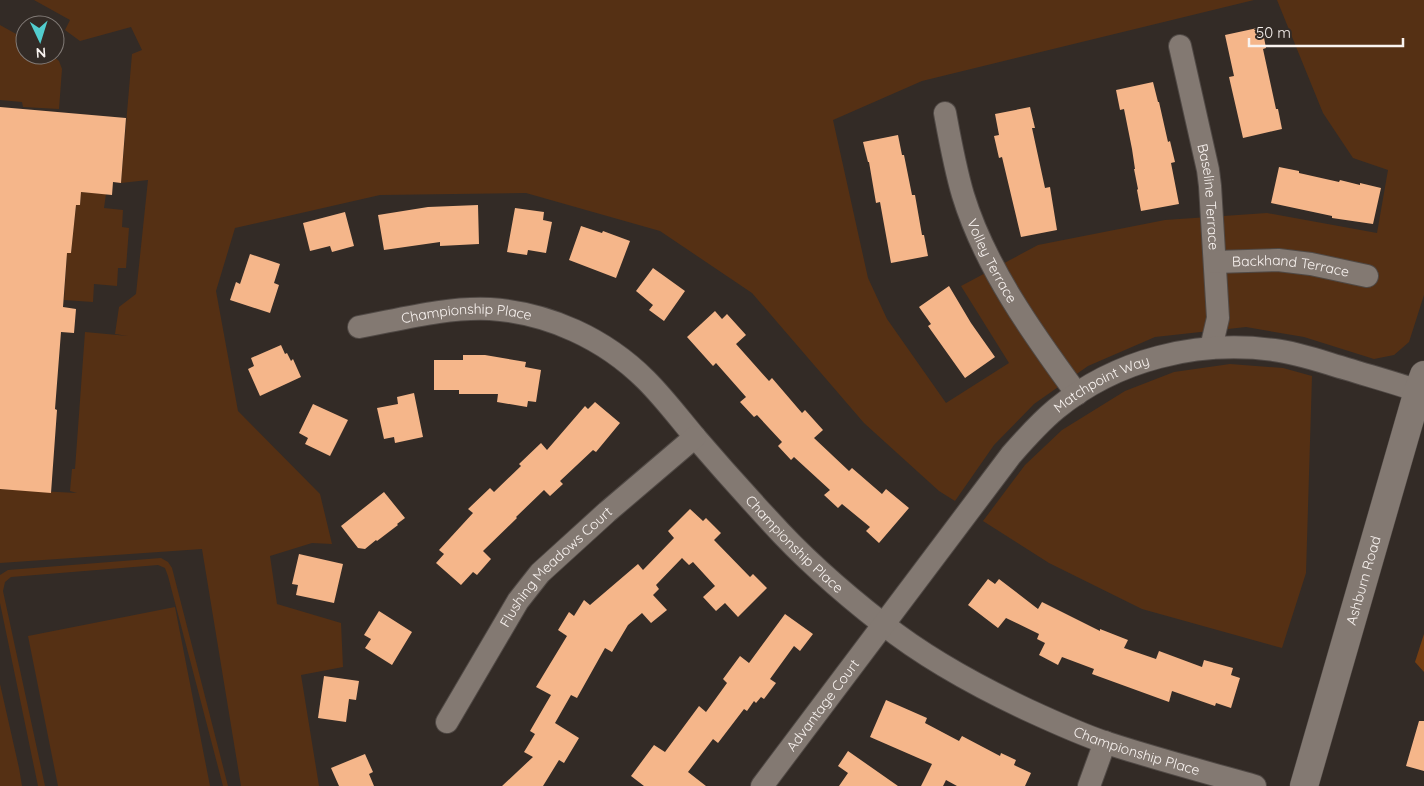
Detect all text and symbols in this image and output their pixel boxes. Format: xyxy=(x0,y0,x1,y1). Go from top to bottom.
north arrow xyxy=(15,15,65,65)
scale bar xyxy=(1249,15,1403,47)
text: 50 m xyxy=(1256,23,1291,42)
text: N xyxy=(35,44,47,62)
street label: Baseline Terrace xyxy=(1193,142,1223,251)
street label: Volley Terrace xyxy=(963,216,1021,306)
street label: Backhand Terrace xyxy=(1232,251,1351,281)
street label: Championship Place xyxy=(400,300,534,327)
street label: Matchpoint Way xyxy=(1050,351,1151,417)
street label: Championship Place xyxy=(742,491,847,597)
street label: Flushing Meadows Court xyxy=(496,502,616,630)
street label: Ashburn Road xyxy=(1342,534,1385,627)
street label: Advantage Court xyxy=(782,655,863,755)
street label: Championship Place xyxy=(1071,722,1202,779)

